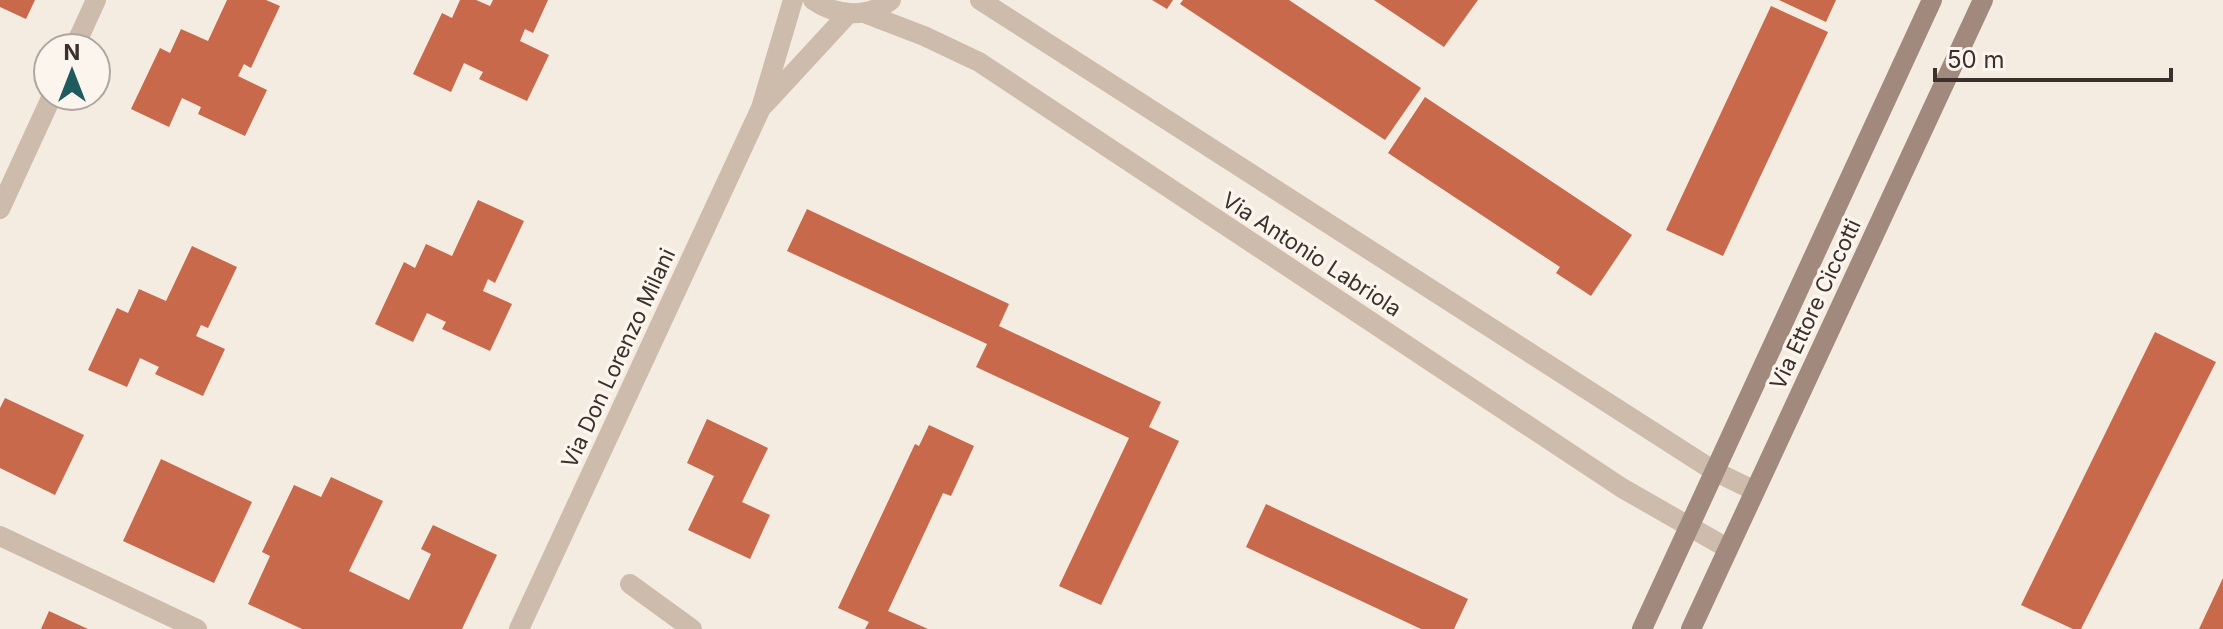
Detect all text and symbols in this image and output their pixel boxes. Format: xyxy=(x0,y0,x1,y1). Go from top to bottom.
north arrow xyxy=(32,32,112,112)
scale bar xyxy=(1935,32,2171,82)
text: N xyxy=(64,39,80,65)
text: 50 m xyxy=(1947,45,2005,74)
street label: Via Antonio Labriola xyxy=(1218,186,1406,322)
street label: Via Ettore Ciccotti xyxy=(1764,215,1866,393)
street label: Via Don Lorenzo Milani xyxy=(556,244,680,472)

